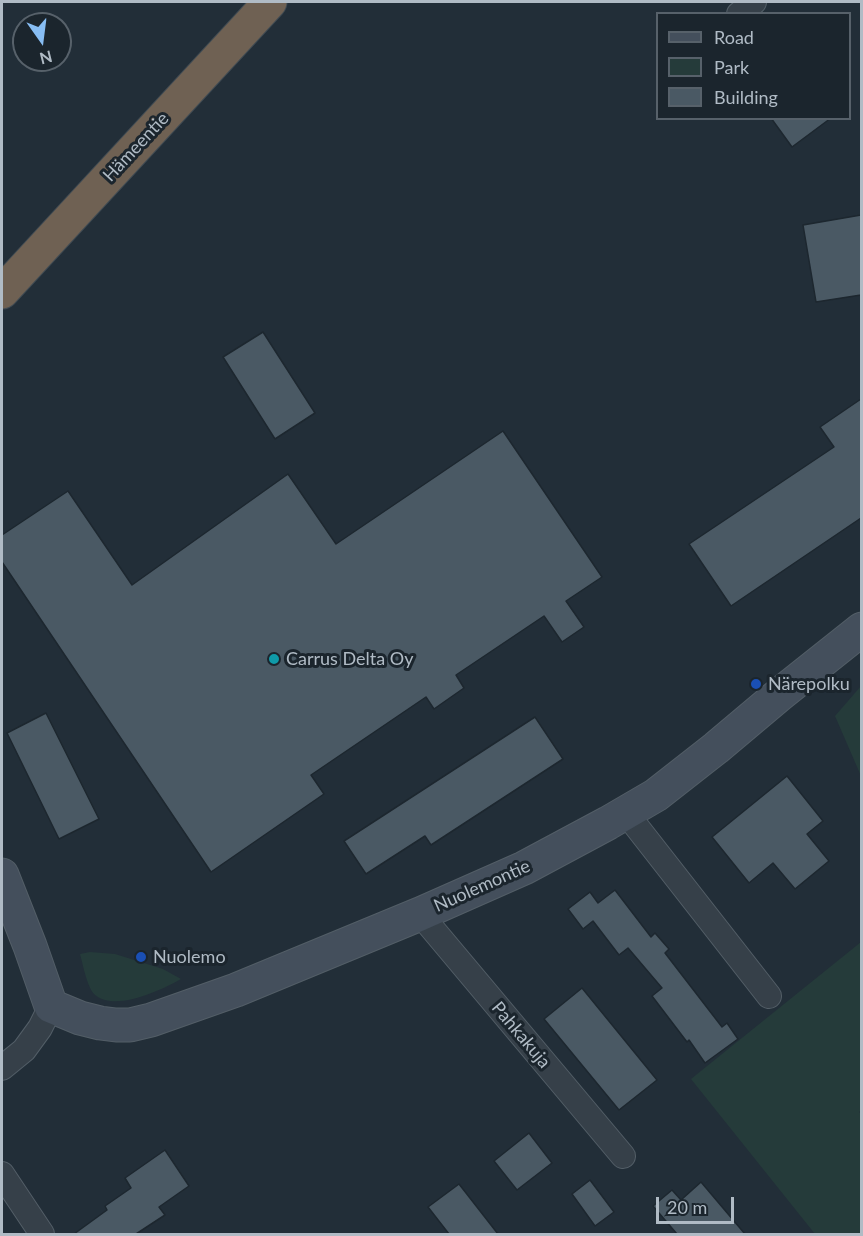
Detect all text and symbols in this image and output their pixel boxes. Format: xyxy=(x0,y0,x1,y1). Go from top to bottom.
north arrow xyxy=(12,12,72,72)
legend xyxy=(656,12,851,120)
text: Road xyxy=(714,26,754,48)
text: N xyxy=(38,47,54,69)
text: Park xyxy=(714,56,749,78)
text: Building xyxy=(714,86,778,108)
street label: Hämeentie xyxy=(99,108,173,186)
place label: Carrus Delta Oy xyxy=(286,648,413,670)
marker: Carrus Delta Oy xyxy=(267,652,281,666)
place label: Närepolku xyxy=(768,673,850,695)
marker: Närepolku xyxy=(749,677,763,691)
street label: Nuolemontie xyxy=(431,855,533,917)
place label: Nuolemo xyxy=(153,946,226,968)
marker: Nuolemo xyxy=(134,950,148,964)
street label: Pahkakuja xyxy=(487,997,555,1073)
scale bar xyxy=(659,1185,737,1223)
text: 20 m xyxy=(667,1196,707,1218)

